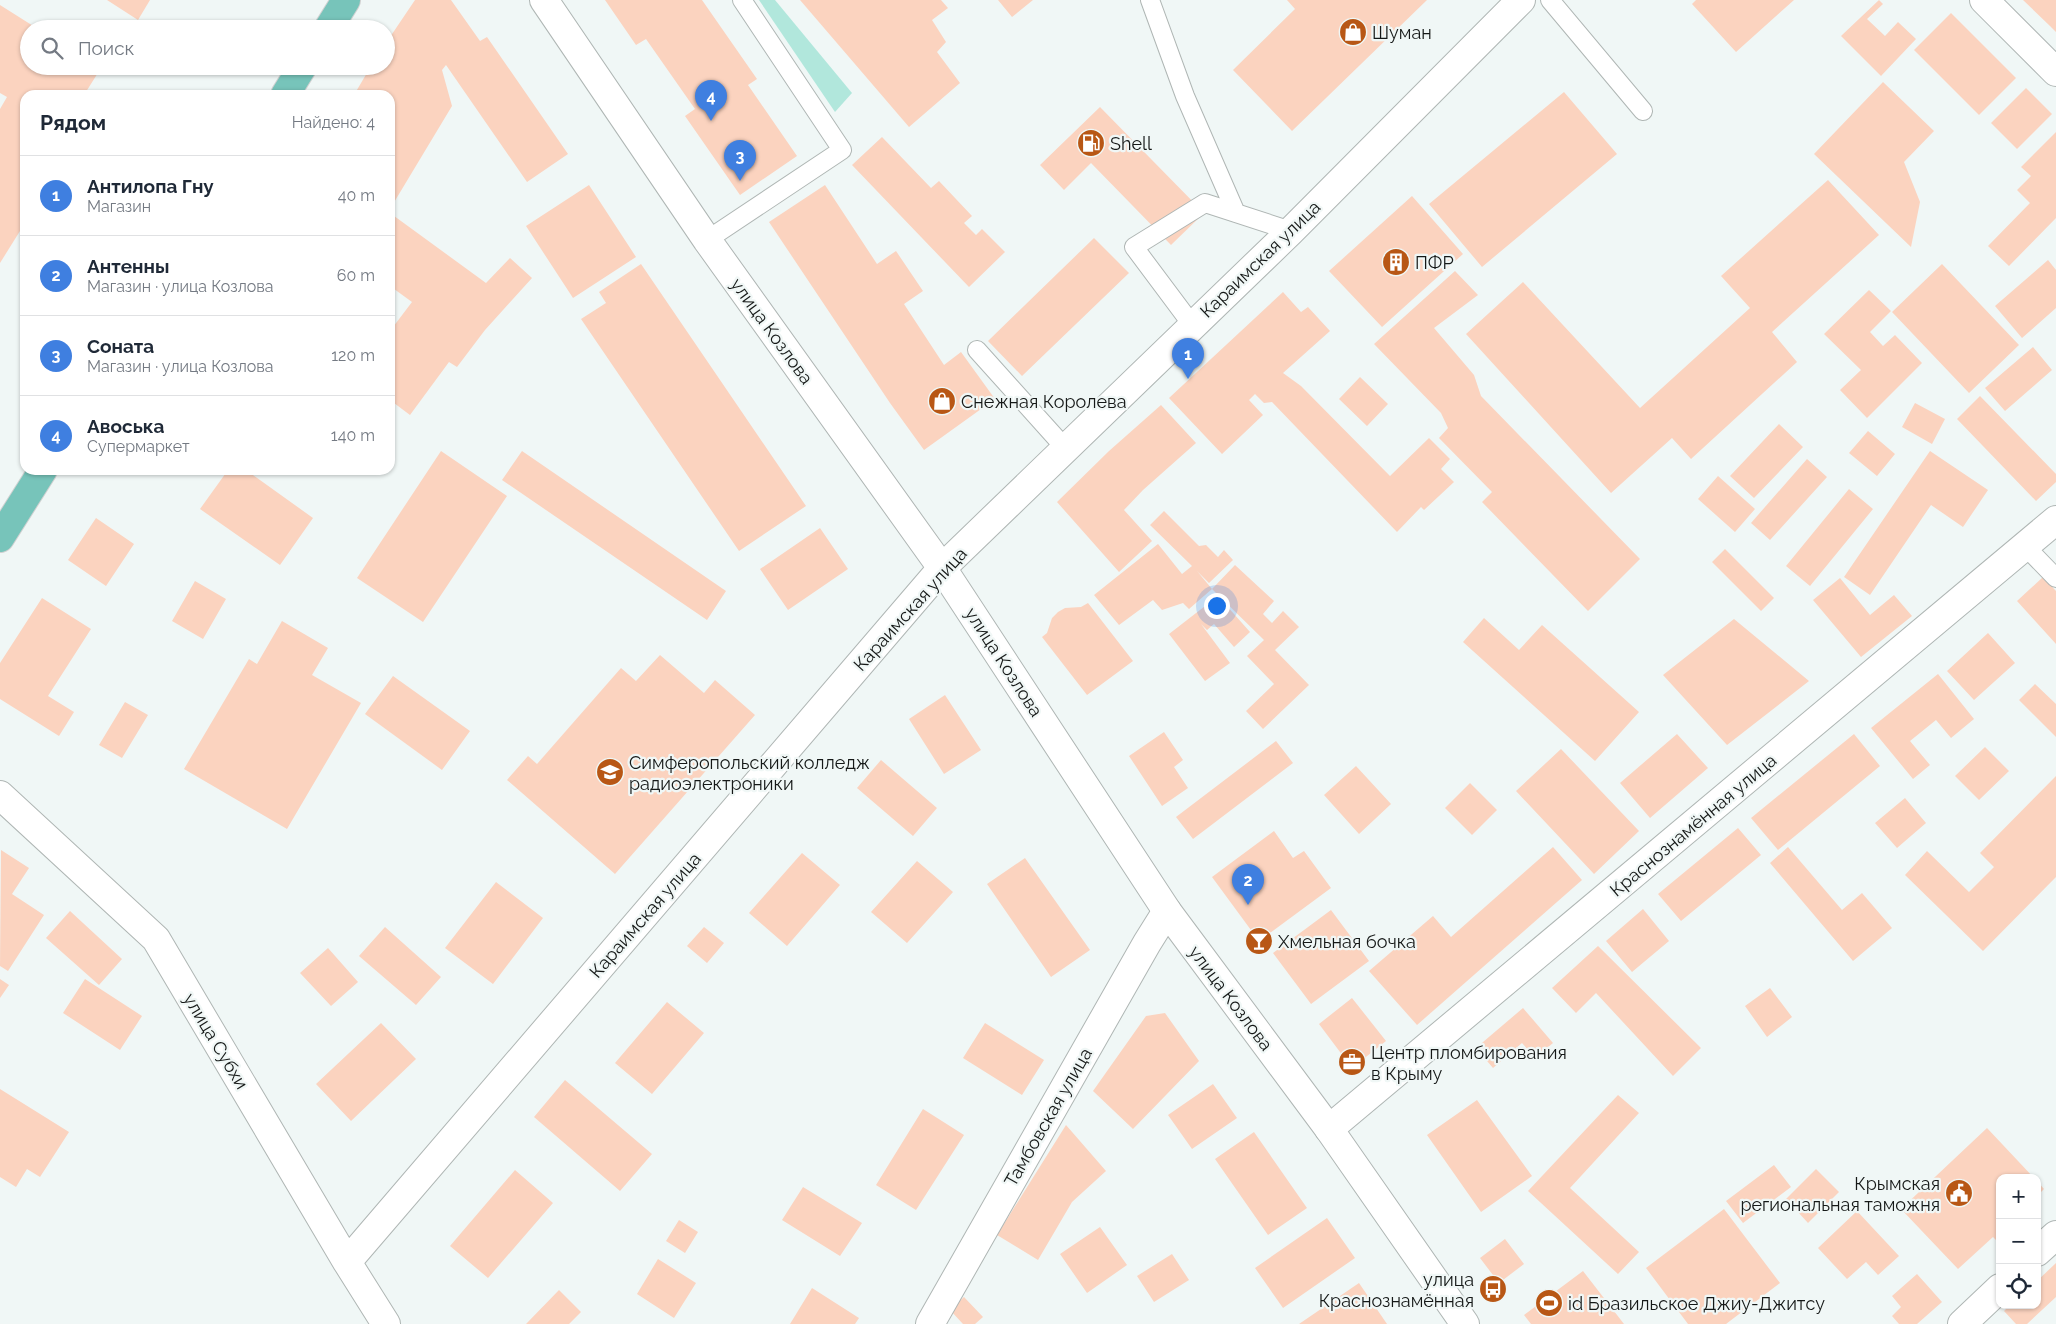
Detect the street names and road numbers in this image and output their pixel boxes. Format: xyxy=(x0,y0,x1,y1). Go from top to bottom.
street label: Караимская улица xyxy=(1196,196,1324,322)
street label: улица Козлова xyxy=(727,274,817,388)
street label: Караимская улица xyxy=(849,543,971,675)
street label: улица Козлова xyxy=(961,604,1047,720)
street label: Краснознамённая улица xyxy=(1606,749,1780,901)
street label: Караимская улица xyxy=(585,848,705,982)
street label: улица Козлова xyxy=(1185,941,1277,1055)
street label: улица Субхи xyxy=(179,989,253,1093)
street label: Тамбовская улица xyxy=(1000,1044,1096,1190)

